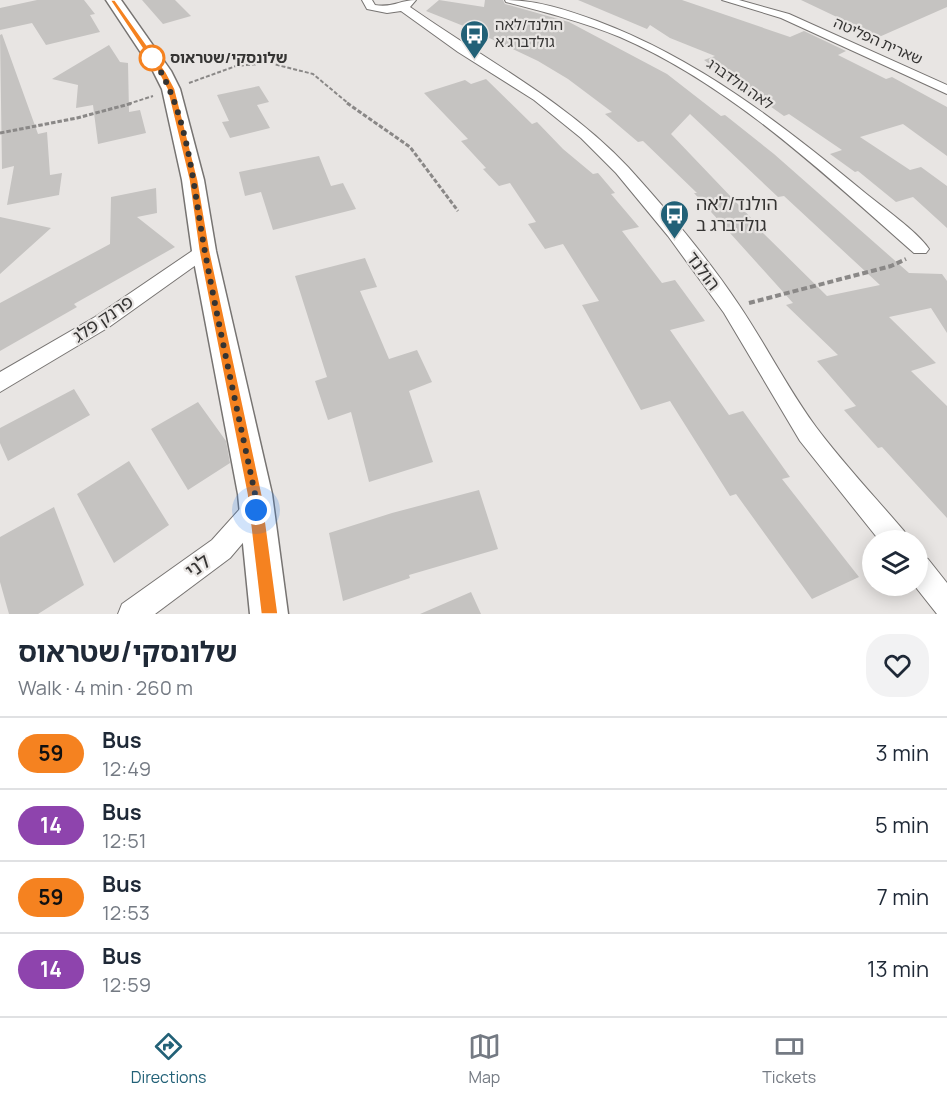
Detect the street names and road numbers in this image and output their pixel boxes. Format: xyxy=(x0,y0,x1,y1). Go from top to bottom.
street label: שארית הפליטה xyxy=(831,12,926,69)
street label: לאה גולדברג xyxy=(703,53,778,114)
street label: הולנד xyxy=(681,246,726,295)
street label: פרנק פלג xyxy=(67,289,138,347)
street label: לני xyxy=(179,547,216,584)

